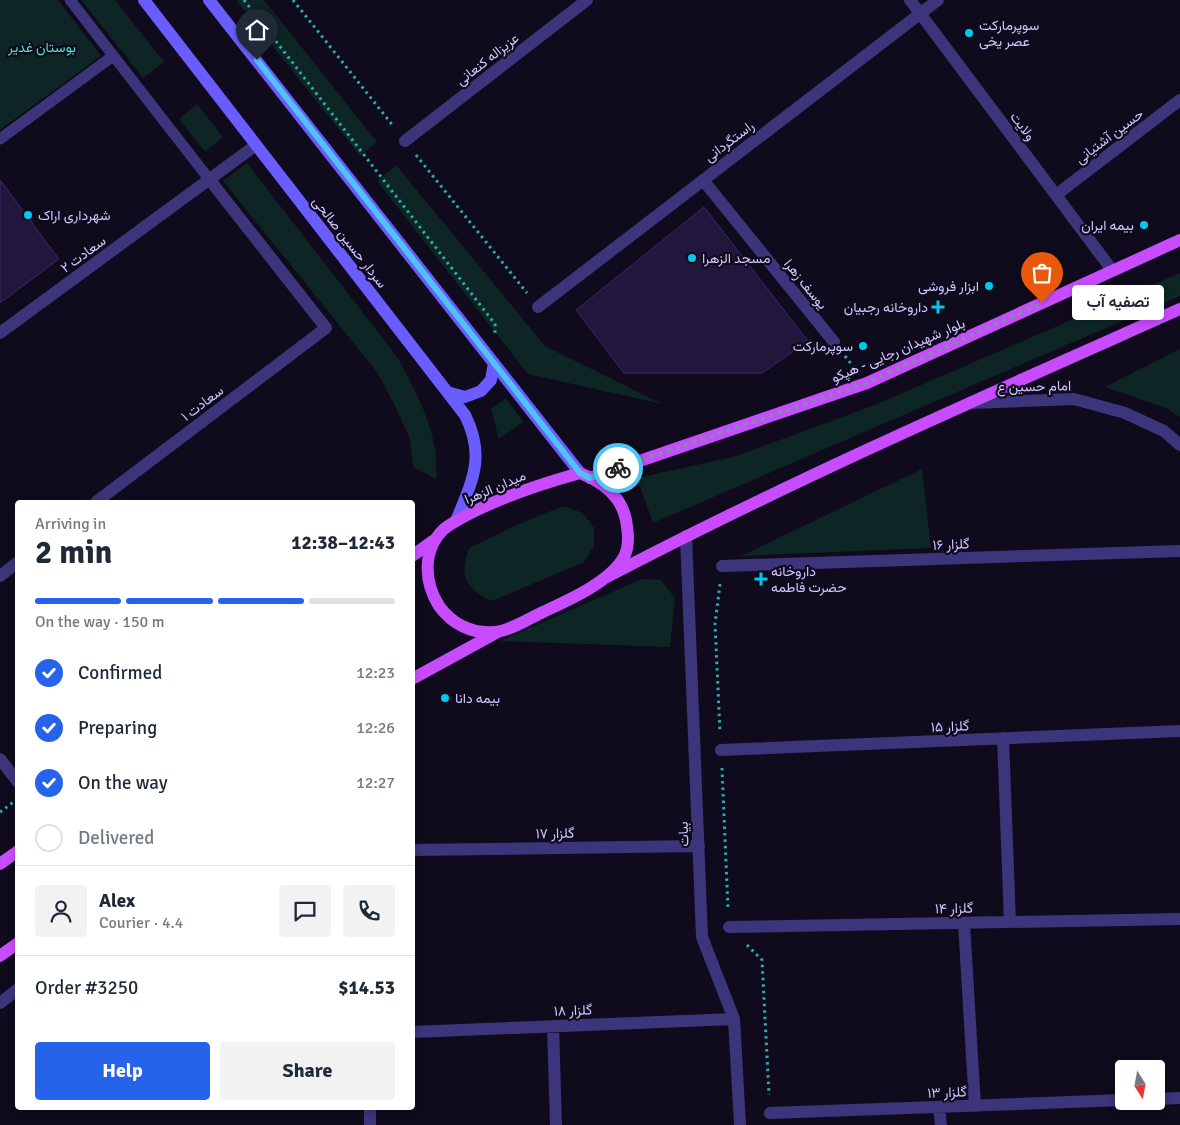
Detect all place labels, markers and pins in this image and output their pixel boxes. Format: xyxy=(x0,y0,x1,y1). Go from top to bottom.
pin xyxy=(236,9,278,60)
place label: سوپرمارکت عصر یخی xyxy=(979,17,1039,50)
marker: سوپرمارکت عصر یخی xyxy=(963,27,975,39)
place label: شهرداری اراک xyxy=(38,207,111,224)
marker: شهرداری اراک xyxy=(22,209,34,221)
place label: بیمه ایران xyxy=(1081,217,1134,234)
marker: بیمه ایران xyxy=(1138,219,1150,231)
place label: مسجد الزهرا xyxy=(702,250,770,267)
marker: مسجد الزهرا xyxy=(686,252,698,264)
pin xyxy=(1021,252,1063,303)
place label: ابزار فروشی xyxy=(918,278,979,295)
marker: ابزار فروشی xyxy=(983,280,995,292)
callout: تصفیه آب xyxy=(1072,286,1164,320)
place label: داروخانه رجبیان xyxy=(844,299,928,316)
marker: داروخانه رجبیان xyxy=(932,301,944,313)
place label: سوپرمارکت xyxy=(793,338,853,356)
marker: سوپرمارکت xyxy=(857,340,869,352)
place label: داروخانه حضرت فاطمه xyxy=(771,563,847,596)
marker: داروخانه حضرت فاطمه xyxy=(755,573,767,585)
place label: بیمه دانا xyxy=(455,690,500,707)
marker: بیمه دانا xyxy=(439,692,451,704)

